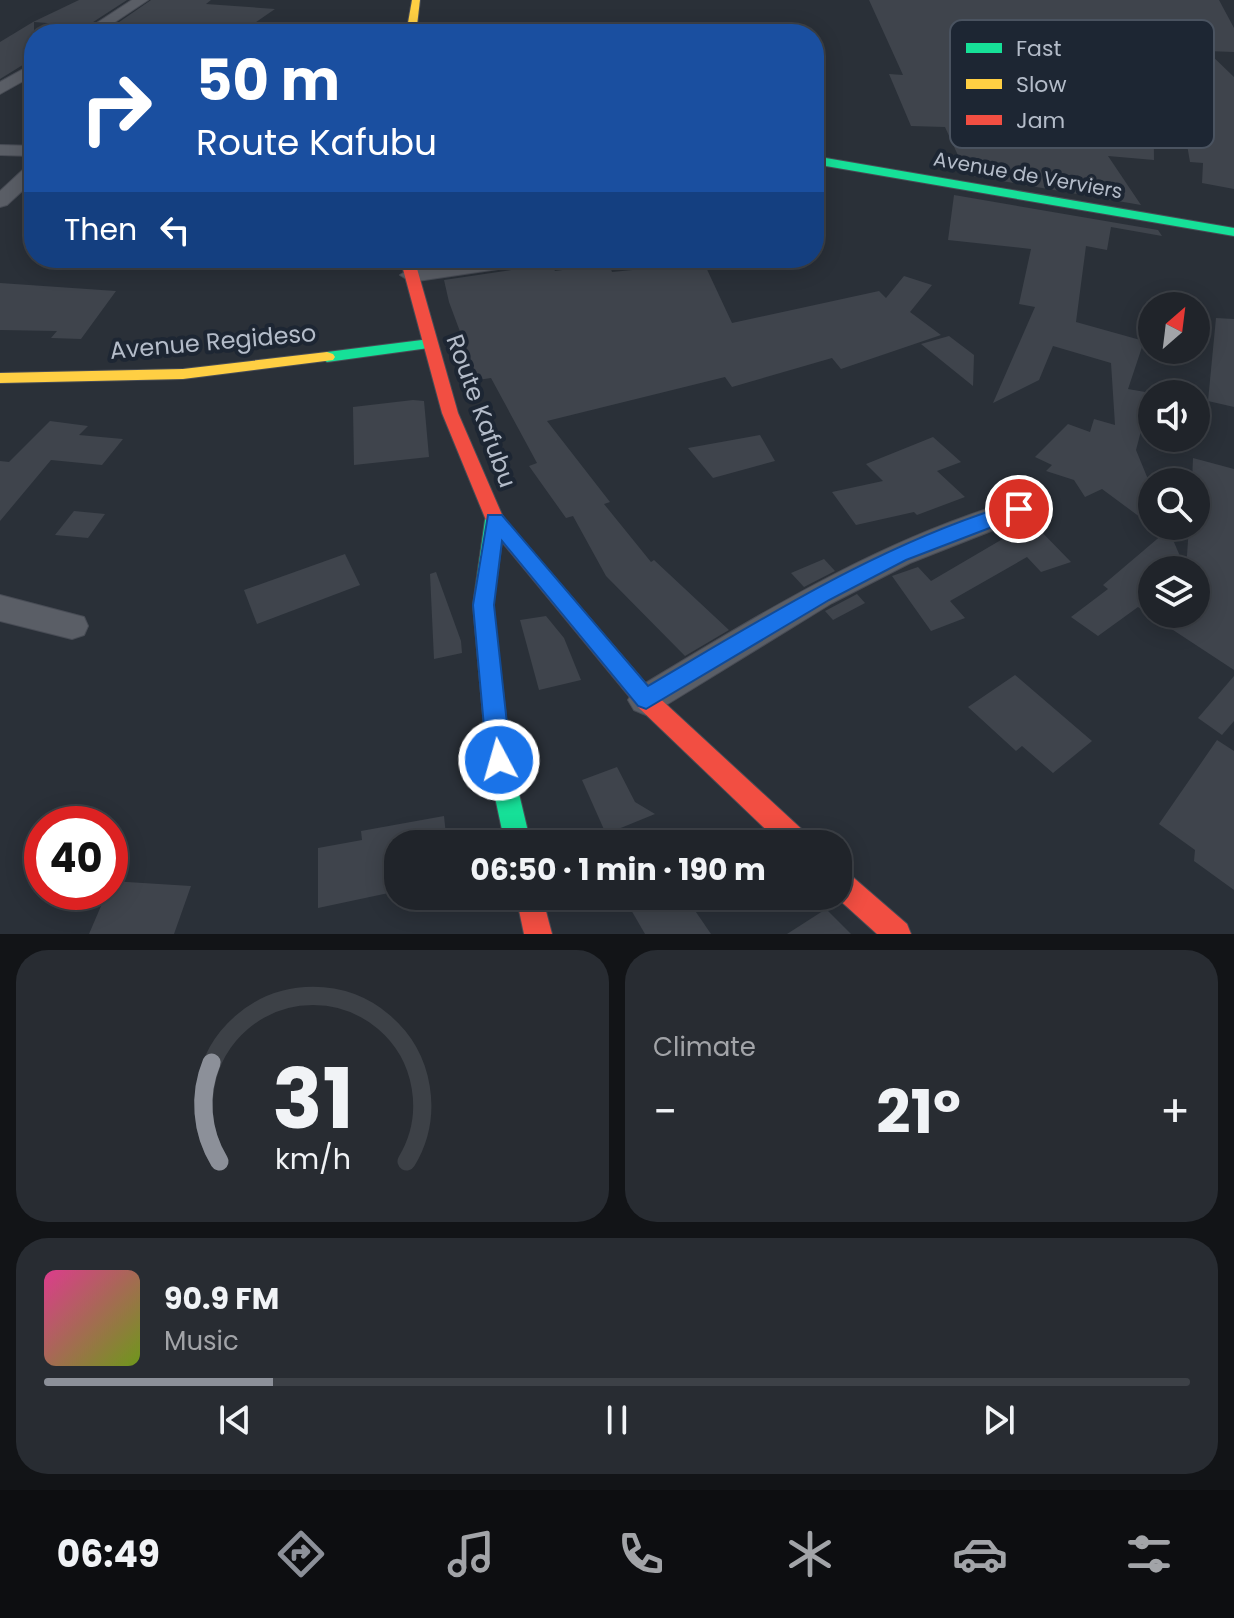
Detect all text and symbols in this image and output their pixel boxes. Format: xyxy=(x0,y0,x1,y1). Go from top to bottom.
legend xyxy=(950,20,1214,148)
text: Fast xyxy=(1016,33,1061,64)
text: 50 m xyxy=(196,41,340,120)
icon: right xyxy=(64,56,168,160)
text: Slow xyxy=(1016,69,1066,100)
text: Jam xyxy=(1016,105,1065,136)
text: Route Kafubu xyxy=(196,117,437,168)
street label: Avenue de Verviers xyxy=(931,145,1125,205)
text: Then xyxy=(64,208,137,251)
icon: left xyxy=(153,208,197,252)
north arrow xyxy=(1138,292,1210,364)
map controls xyxy=(1138,292,1210,628)
street label: Avenue Regideso xyxy=(108,316,318,367)
street label: Route Kafubu xyxy=(438,330,524,492)
button: sound xyxy=(1138,380,1210,452)
button: search xyxy=(1138,468,1210,540)
pin xyxy=(985,475,1053,543)
icon: arrive xyxy=(997,487,1041,531)
button: layers xyxy=(1138,556,1210,628)
position arrow xyxy=(457,718,541,802)
speed limit sign: 40 xyxy=(24,806,128,910)
text: 06:50 · 1 min · 190 m xyxy=(470,848,766,891)
text: Climate xyxy=(653,1029,756,1065)
text: 31 xyxy=(272,1041,353,1157)
text: 21° xyxy=(876,1070,961,1154)
text: − xyxy=(653,1081,677,1142)
text: + xyxy=(1160,1081,1190,1142)
text: km/h xyxy=(274,1139,351,1179)
text: 90.9 FM xyxy=(164,1277,279,1320)
text: Music xyxy=(164,1323,239,1359)
icon: previous xyxy=(213,1398,257,1442)
icon: pause xyxy=(595,1398,639,1442)
icon: next xyxy=(977,1398,1021,1442)
icon: directions xyxy=(273,1526,329,1582)
icon: music xyxy=(443,1526,499,1582)
icon: phone xyxy=(613,1526,669,1582)
icon: climate xyxy=(782,1526,838,1582)
icon: car xyxy=(952,1526,1008,1582)
icon: filters xyxy=(1121,1526,1177,1582)
text: 06:49 xyxy=(57,1529,160,1580)

